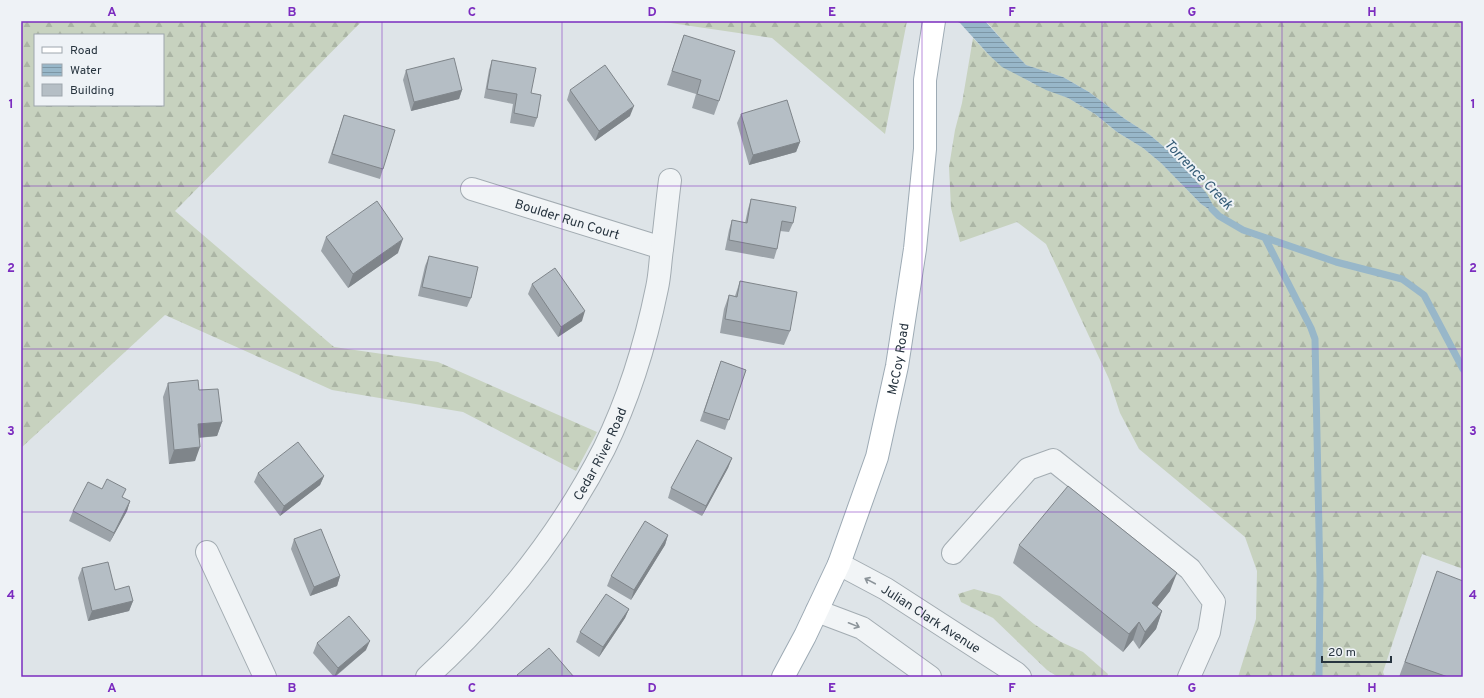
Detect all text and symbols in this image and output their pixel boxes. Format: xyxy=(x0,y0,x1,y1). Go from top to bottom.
text: A xyxy=(107,5,117,21)
text: B xyxy=(288,5,297,21)
text: C xyxy=(468,5,476,21)
text: D xyxy=(647,5,657,21)
text: E xyxy=(828,5,836,21)
text: F xyxy=(1008,5,1016,21)
text: G xyxy=(1188,5,1197,21)
text: H xyxy=(1367,5,1377,21)
legend xyxy=(34,34,164,106)
text: Road xyxy=(70,43,98,59)
text: Water xyxy=(70,63,102,79)
text: Building xyxy=(70,83,114,99)
text: 1 xyxy=(8,97,14,113)
text: 1 xyxy=(1470,97,1476,113)
water label: Torrence Creek xyxy=(1160,136,1236,215)
street label: Boulder Run Court xyxy=(513,197,621,244)
text: 2 xyxy=(7,261,15,277)
text: 2 xyxy=(1469,261,1477,277)
street label: McCoy Road xyxy=(885,322,913,397)
street label: Cedar River Road xyxy=(571,406,631,504)
text: 3 xyxy=(7,424,15,440)
text: 3 xyxy=(1469,424,1477,440)
one-way arrow xyxy=(864,576,876,584)
street label: Julian Clark Avenue xyxy=(878,582,983,658)
text: 4 xyxy=(7,588,15,604)
text: 4 xyxy=(1469,588,1477,604)
one-way arrow xyxy=(847,622,859,629)
scale bar xyxy=(1322,638,1391,664)
text: 20 m xyxy=(1328,645,1356,661)
text: A xyxy=(107,681,117,697)
text: B xyxy=(288,681,297,697)
text: C xyxy=(468,681,476,697)
text: D xyxy=(647,681,657,697)
text: E xyxy=(828,681,836,697)
text: F xyxy=(1008,681,1016,697)
text: G xyxy=(1188,681,1197,697)
text: H xyxy=(1367,681,1377,697)

